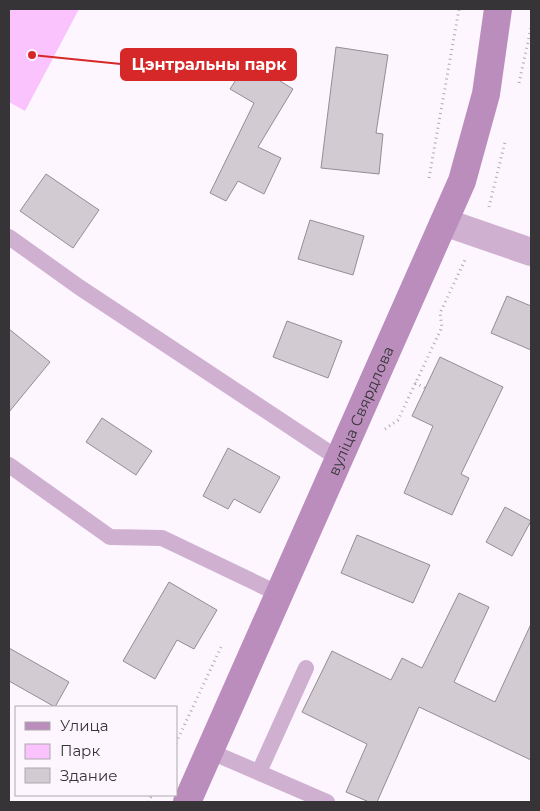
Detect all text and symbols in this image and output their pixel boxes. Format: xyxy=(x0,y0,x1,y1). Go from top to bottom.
callout: Цэнтральны парк xyxy=(121,49,296,80)
text: Цэнтральны парк xyxy=(132,55,287,74)
street label: вуліца Свярдлова xyxy=(323,343,397,478)
legend xyxy=(15,706,178,796)
text: Улица xyxy=(60,716,108,735)
text: Парк xyxy=(60,741,100,760)
text: Здание xyxy=(60,766,118,785)

